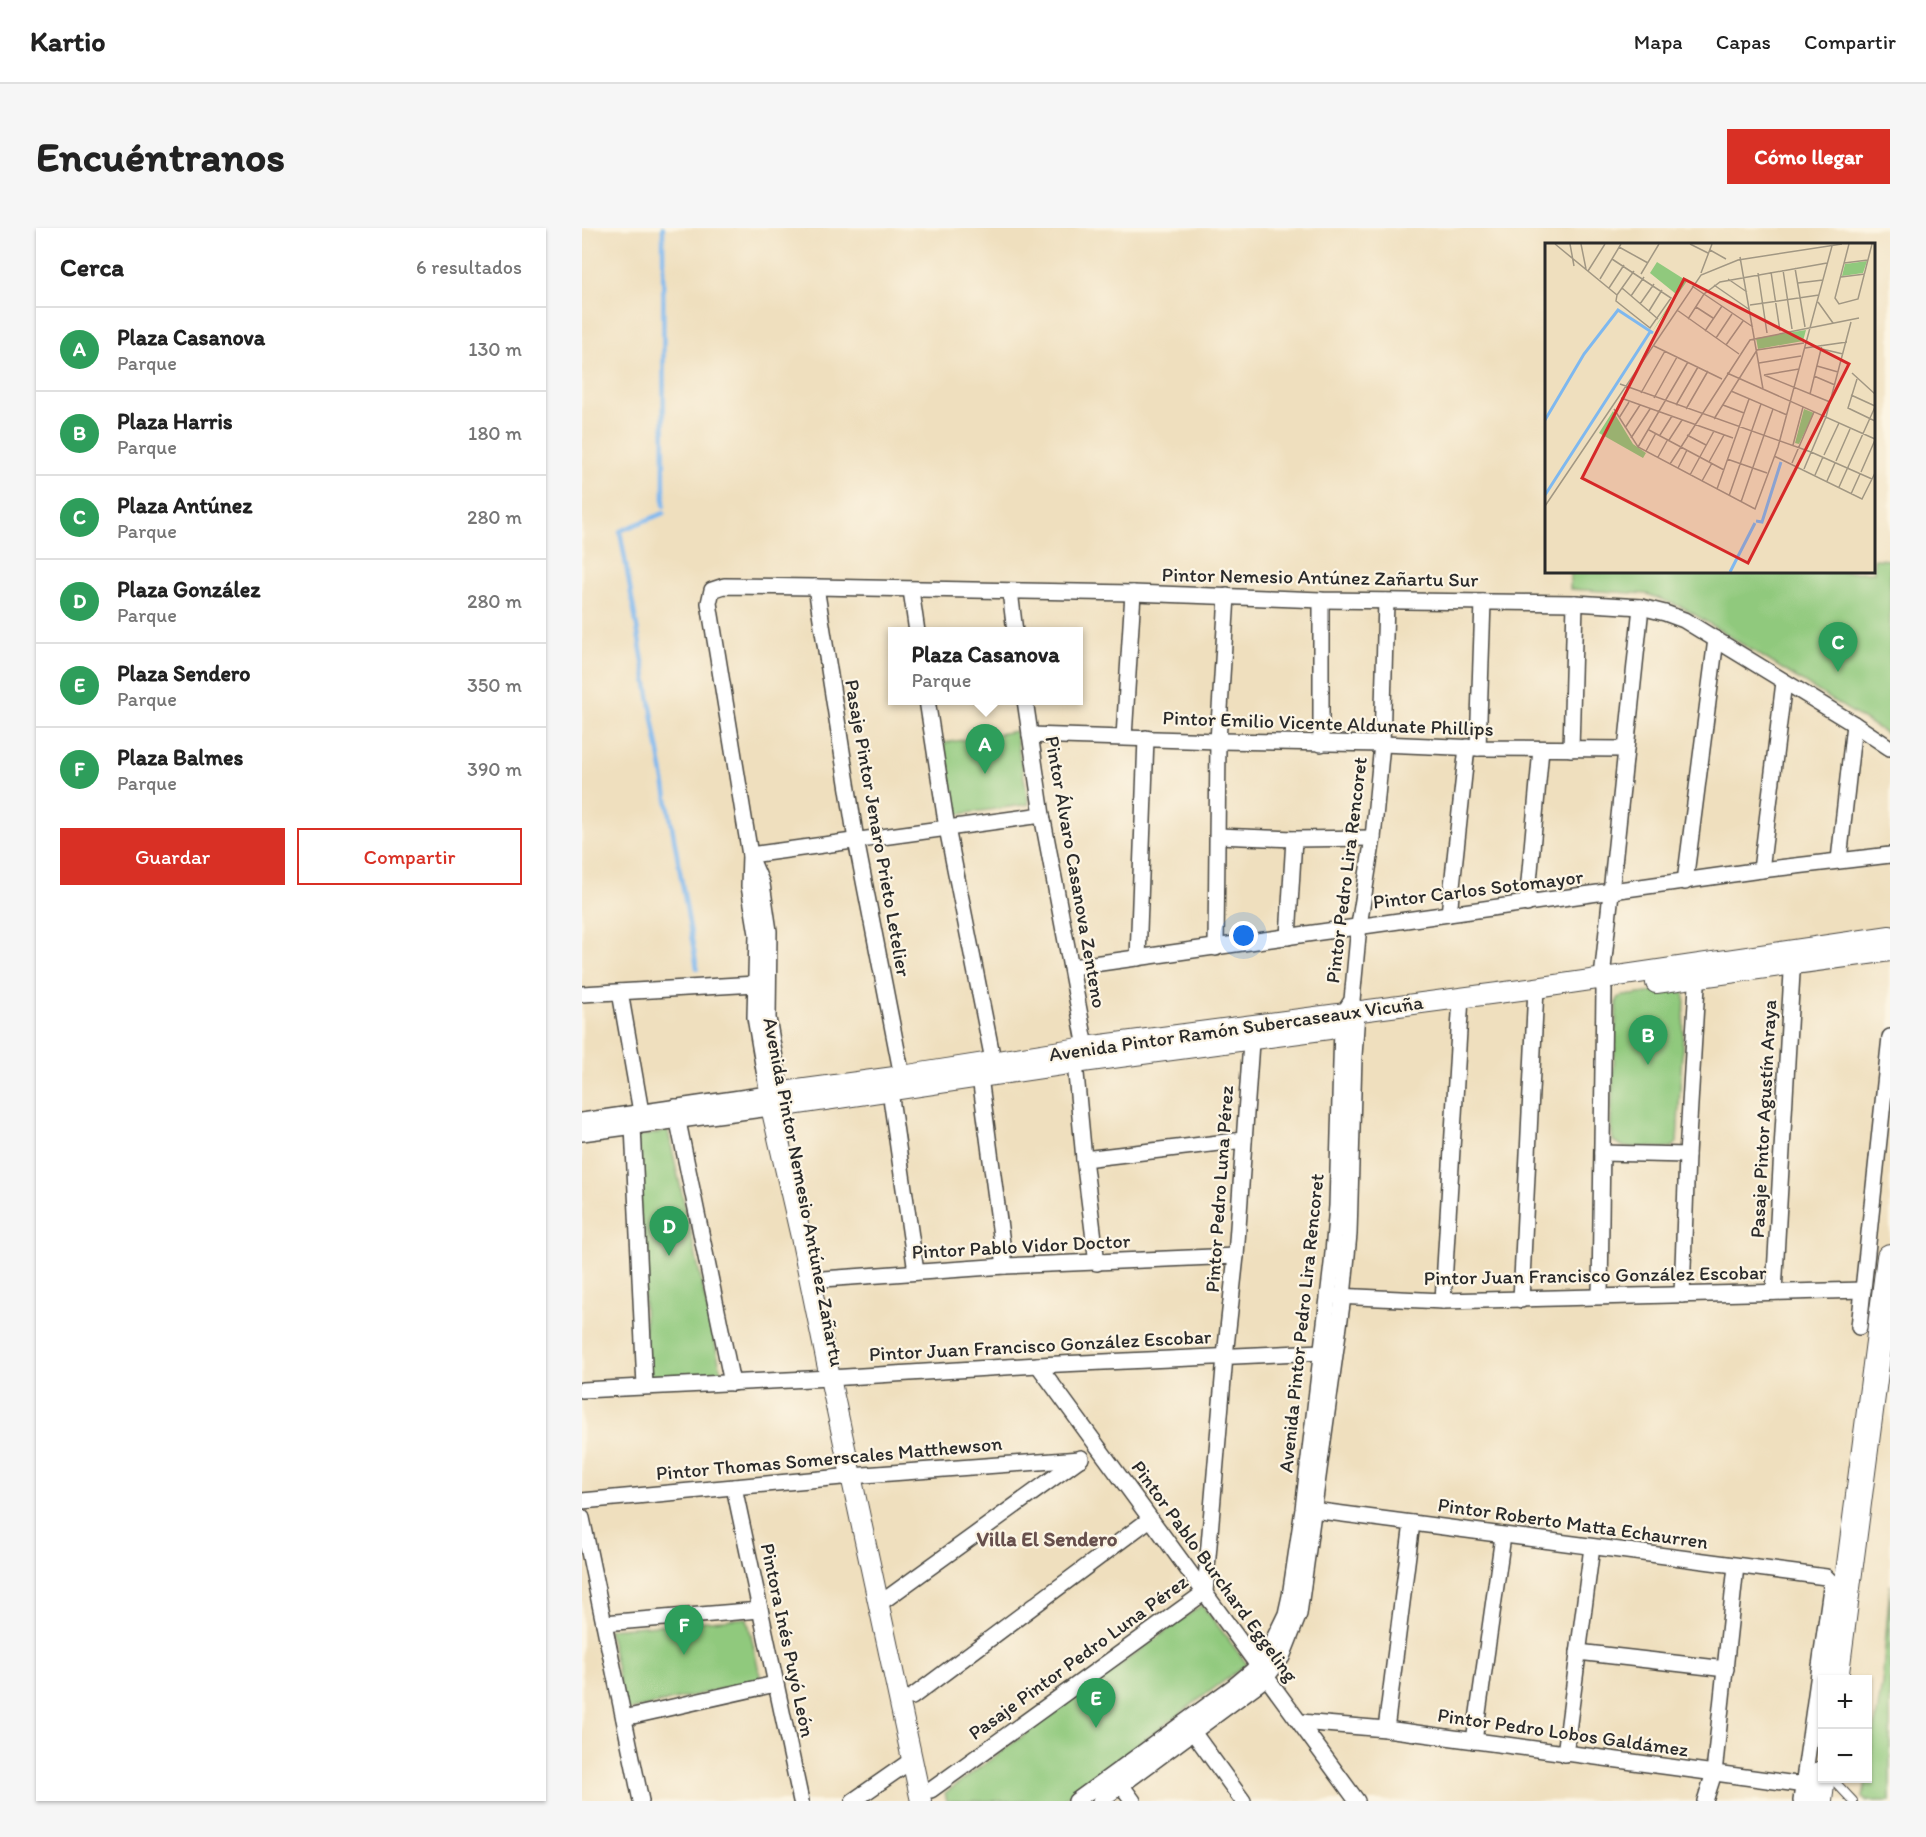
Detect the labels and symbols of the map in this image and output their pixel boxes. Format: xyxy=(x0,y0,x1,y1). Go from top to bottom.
inset map xyxy=(1545,243,1875,573)
street label: Pintor Nemesio Antúnez Zañartu Sur xyxy=(1161,562,1479,592)
pin: C xyxy=(1818,622,1858,672)
street label: Pasaje Pintor Jenaro Prieto Letelier xyxy=(840,678,916,979)
street label: Pintor Emilio Vicente Aldunate Phillips xyxy=(1162,705,1494,741)
pin: A xyxy=(966,724,1004,774)
street label: Pintor Álvaro Casanova Zenteno xyxy=(1040,734,1112,1010)
street label: Pintor Pedro Lira Rencoret xyxy=(1320,755,1372,985)
street label: Pintor Carlos Sotomayor xyxy=(1371,864,1585,914)
your location xyxy=(1229,921,1258,950)
street label: Avenida Pintor Ramón Subercaseaux Vicuña xyxy=(1047,990,1425,1066)
street label: Pasaje Pintor Agustín Araya xyxy=(1745,999,1781,1239)
street label: Avenida Pintor Nemesio Antúnez Zañartu xyxy=(758,1015,850,1369)
pin: B xyxy=(1628,1016,1668,1065)
street label: Pintor Pedro Luna Pérez xyxy=(1200,1085,1238,1293)
street label: Avenida Pintor Pedro Lira Rencoret xyxy=(1273,1172,1329,1474)
pin: D xyxy=(650,1206,688,1256)
street label: Pintor Pablo Vidor Doctor xyxy=(911,1228,1131,1264)
street label: Pintor Juan Francisco González Escobar xyxy=(1423,1260,1767,1290)
street label: Pintor Juan Francisco González Escobar xyxy=(868,1324,1212,1366)
street label: Pintor Thomas Somerscales Matthewson xyxy=(655,1431,1003,1485)
street label: Pintor Pablo Burchard Eggeling xyxy=(1126,1455,1304,1687)
street label: Pintor Roberto Matta Echaurren xyxy=(1436,1492,1710,1554)
district label: Villa El Sendero xyxy=(977,1526,1118,1551)
street label: Pintora Inés Puyó León xyxy=(756,1541,820,1739)
street label: Pasaje Pintor Pedro Luna Pérez xyxy=(963,1569,1193,1745)
pin: F xyxy=(664,1606,704,1655)
pin: E xyxy=(1076,1678,1116,1728)
street label: Pintor Pedro Lobos Galdámez xyxy=(1436,1702,1690,1762)

